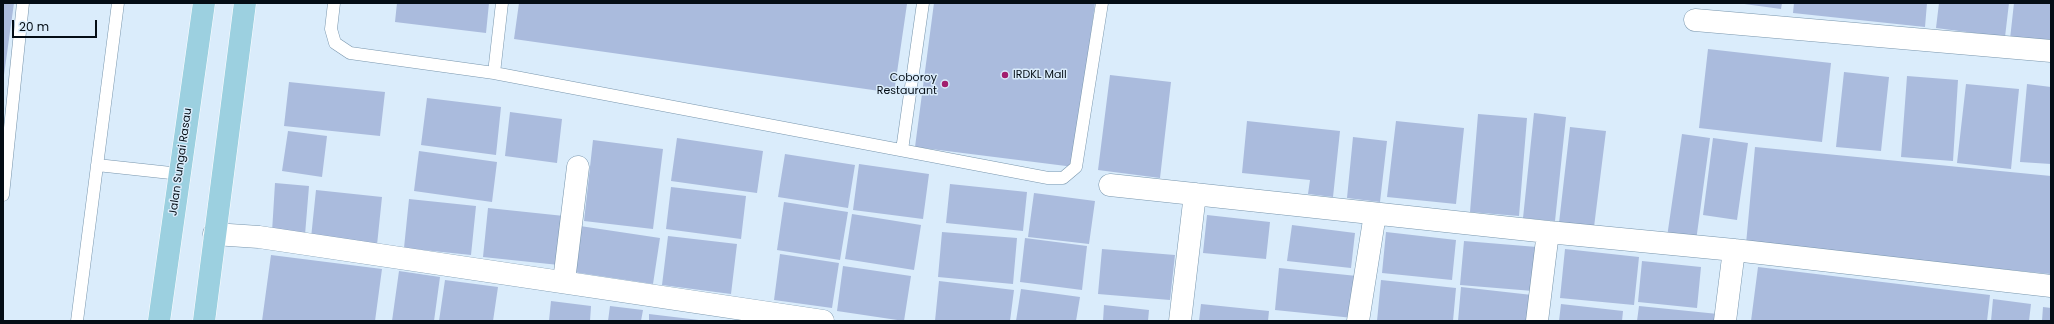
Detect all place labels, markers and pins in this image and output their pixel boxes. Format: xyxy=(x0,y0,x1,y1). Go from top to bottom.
place label: IRDKL Mall xyxy=(1013,68,1067,82)
marker: IRDKL Mall xyxy=(1000,70,1010,80)
place label: Coboroy Restaurant xyxy=(877,71,937,97)
marker: Coboroy Restaurant xyxy=(940,79,950,89)

